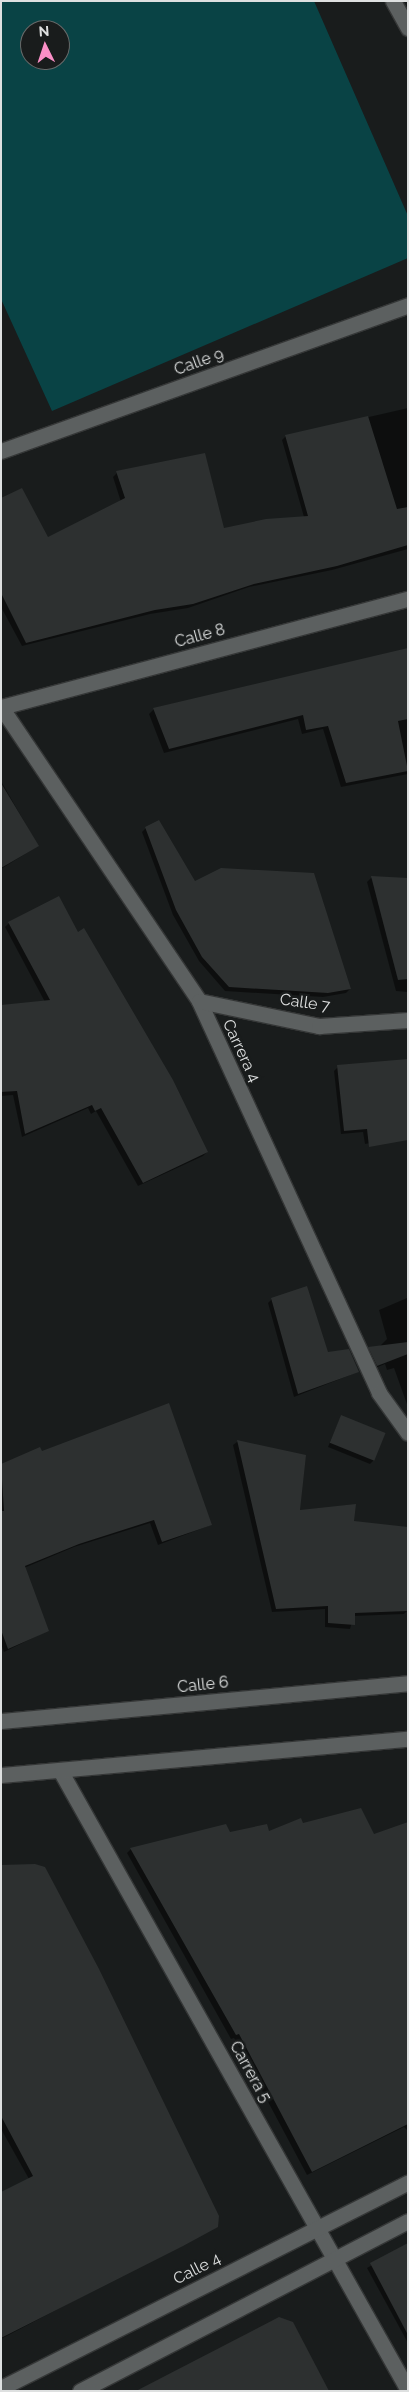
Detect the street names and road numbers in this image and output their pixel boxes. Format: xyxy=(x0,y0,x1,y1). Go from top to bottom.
street label: Calle 9 xyxy=(172,344,226,380)
street label: Calle 8 xyxy=(173,620,227,652)
street label: Calle 7 xyxy=(279,990,331,1016)
street label: Carrera 4 xyxy=(218,1016,264,1086)
street label: Calle 6 xyxy=(176,1673,230,1697)
street label: Carrera 5 xyxy=(225,2038,275,2106)
street label: Calle 4 xyxy=(170,2249,224,2289)

